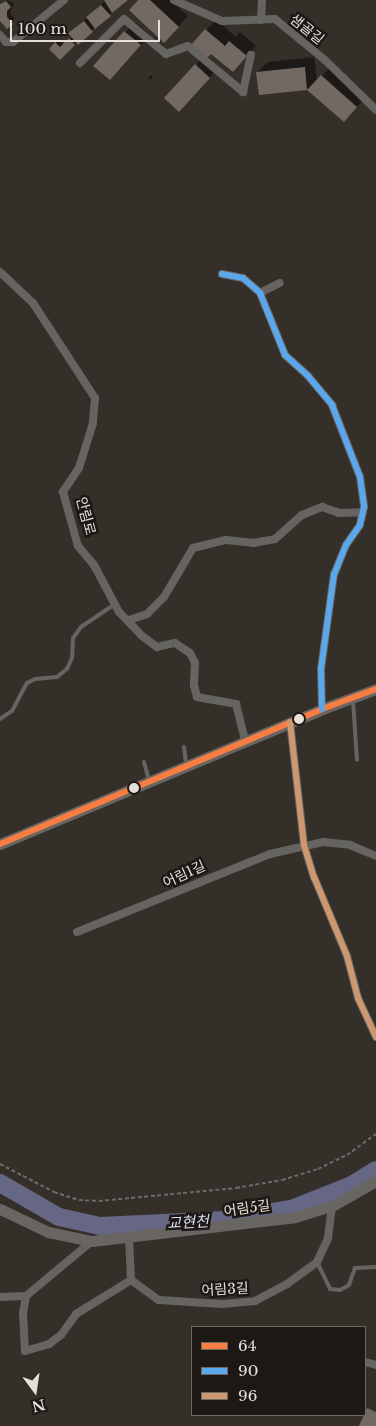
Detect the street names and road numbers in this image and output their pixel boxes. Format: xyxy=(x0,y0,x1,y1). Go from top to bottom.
street label: 샘골길 xyxy=(287,10,327,48)
street label: 안림로 xyxy=(73,495,99,537)
street label: 어림1길 xyxy=(160,857,208,891)
street label: 어림5길 xyxy=(223,1196,271,1220)
street label: 어림3길 xyxy=(201,1279,249,1299)

